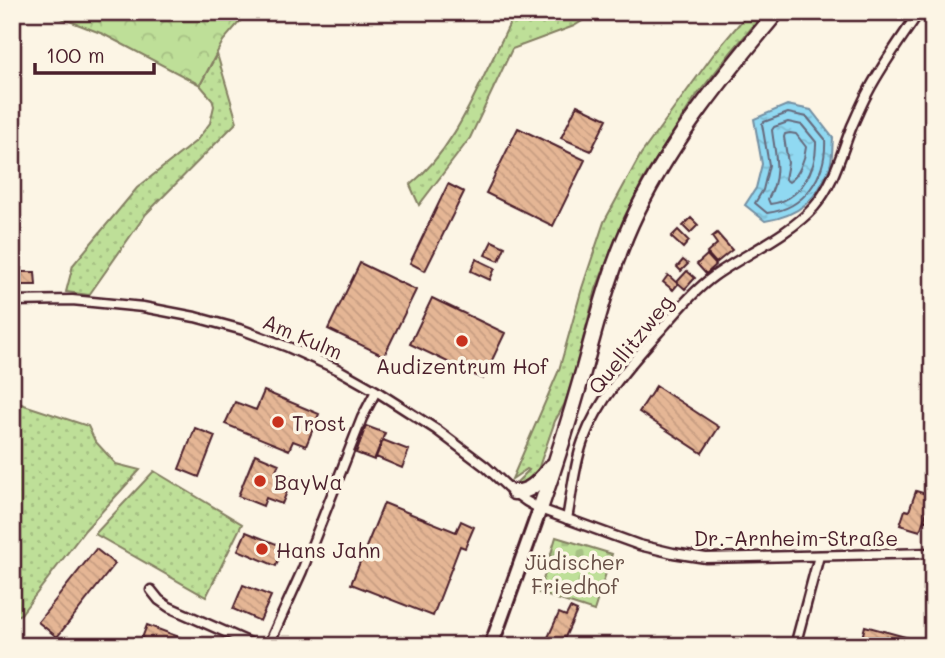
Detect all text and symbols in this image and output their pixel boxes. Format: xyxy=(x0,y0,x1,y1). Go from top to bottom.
scale bar xyxy=(35,32,154,76)
text: 100 m xyxy=(46,41,105,68)
street label: Quellitzweg xyxy=(582,289,678,399)
street label: Am Kulm xyxy=(259,307,347,365)
marker: Audizentrum Hof xyxy=(454,333,470,349)
place label: Audizentrum Hof xyxy=(376,352,549,379)
place label: Trost xyxy=(292,409,346,436)
marker: Trost xyxy=(270,414,286,430)
place label: BayWa xyxy=(274,468,343,495)
marker: BayWa xyxy=(252,473,268,489)
street label: Dr.-Arnheim-Straße xyxy=(694,524,898,551)
place label: Hans Jahn xyxy=(276,536,381,563)
marker: Hans Jahn xyxy=(254,541,270,557)
park label: Jüdischer Friedhof xyxy=(525,548,625,599)

